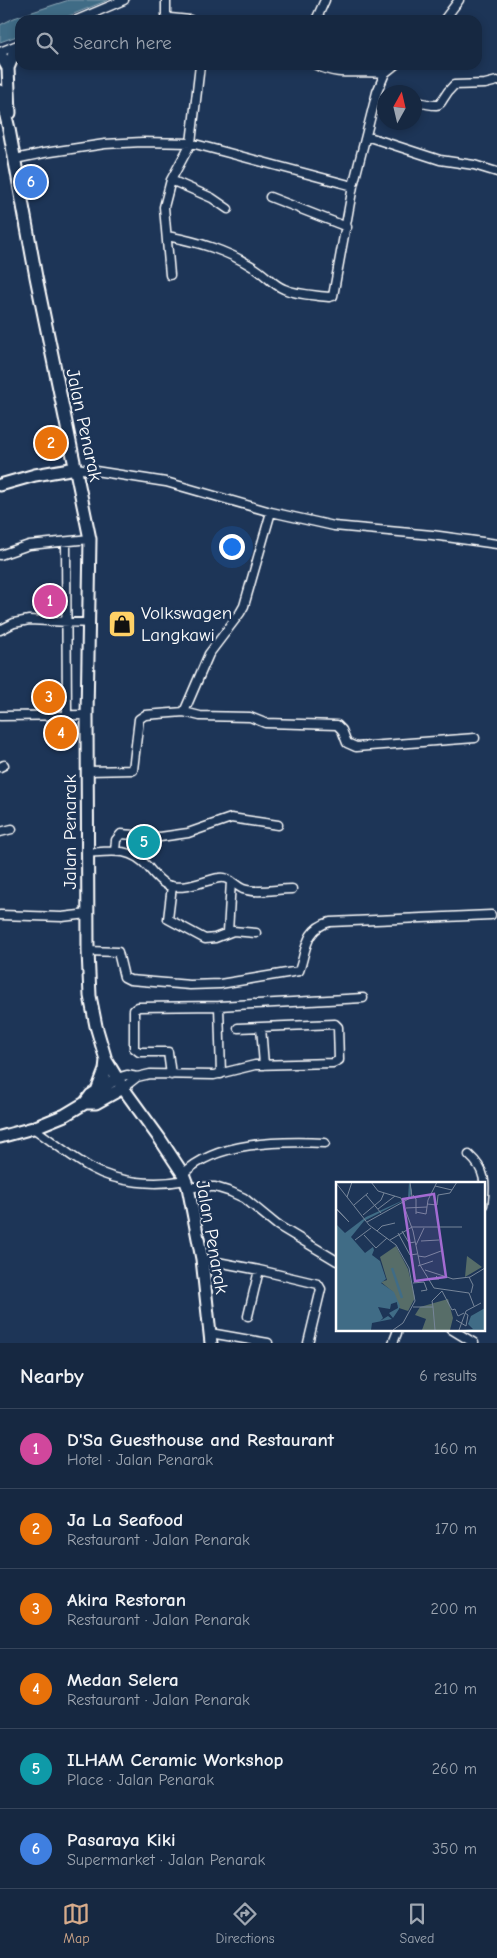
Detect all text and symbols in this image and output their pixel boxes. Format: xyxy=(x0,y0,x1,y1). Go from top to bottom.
search box xyxy=(15,15,482,70)
icon: search xyxy=(33,29,61,57)
text: Search here xyxy=(73,32,172,54)
north arrow xyxy=(377,85,422,130)
pin: 6 xyxy=(15,163,47,201)
street label: Jalan Penarak xyxy=(61,366,107,484)
pin: 2 xyxy=(35,424,67,462)
your location xyxy=(219,534,245,560)
pin: 1 xyxy=(34,582,66,620)
place label: Volkswagen Langkawi xyxy=(141,602,232,646)
shop icon: Volkswagen Langkawi xyxy=(107,609,137,639)
pin: 3 xyxy=(33,678,65,716)
pin: 4 xyxy=(45,714,77,752)
street label: Jalan Penarak xyxy=(59,774,81,890)
pin: 5 xyxy=(128,823,160,861)
street label: Jalan Penarak xyxy=(191,1178,233,1296)
inset map xyxy=(336,1182,484,1330)
text: Nearby xyxy=(20,1364,84,1388)
text: 6 results xyxy=(419,1367,477,1385)
text: D'Sa Guesthouse and Restaurant xyxy=(67,1429,334,1451)
text: 1 xyxy=(33,1440,39,1458)
text: 160 m xyxy=(434,1440,477,1458)
text: Hotel · Jalan Penarak xyxy=(67,1451,213,1469)
text: Ja La Seafood xyxy=(67,1509,183,1531)
text: 2 xyxy=(32,1520,40,1538)
text: 170 m xyxy=(435,1520,477,1538)
text: Restaurant · Jalan Penarak xyxy=(67,1531,250,1549)
text: Akira Restoran xyxy=(67,1589,186,1611)
text: 3 xyxy=(32,1600,40,1618)
text: 200 m xyxy=(431,1600,477,1618)
text: Restaurant · Jalan Penarak xyxy=(67,1611,250,1629)
text: Medan Selera xyxy=(67,1669,179,1691)
text: 4 xyxy=(32,1680,40,1698)
text: 210 m xyxy=(434,1680,477,1698)
text: Restaurant · Jalan Penarak xyxy=(67,1691,250,1709)
text: ILHAM Ceramic Workshop xyxy=(67,1749,283,1771)
text: 5 xyxy=(32,1760,40,1778)
text: 260 m xyxy=(432,1760,477,1778)
text: Place · Jalan Penarak xyxy=(67,1771,214,1789)
text: Pasaraya Kiki xyxy=(67,1829,176,1851)
text: 6 xyxy=(32,1840,40,1858)
text: 350 m xyxy=(432,1840,477,1858)
text: Supermarket · Jalan Penarak xyxy=(67,1851,265,1869)
tab: Map xyxy=(62,1900,90,1947)
tab: Directions xyxy=(215,1900,275,1947)
tab: Saved xyxy=(400,1900,435,1947)

